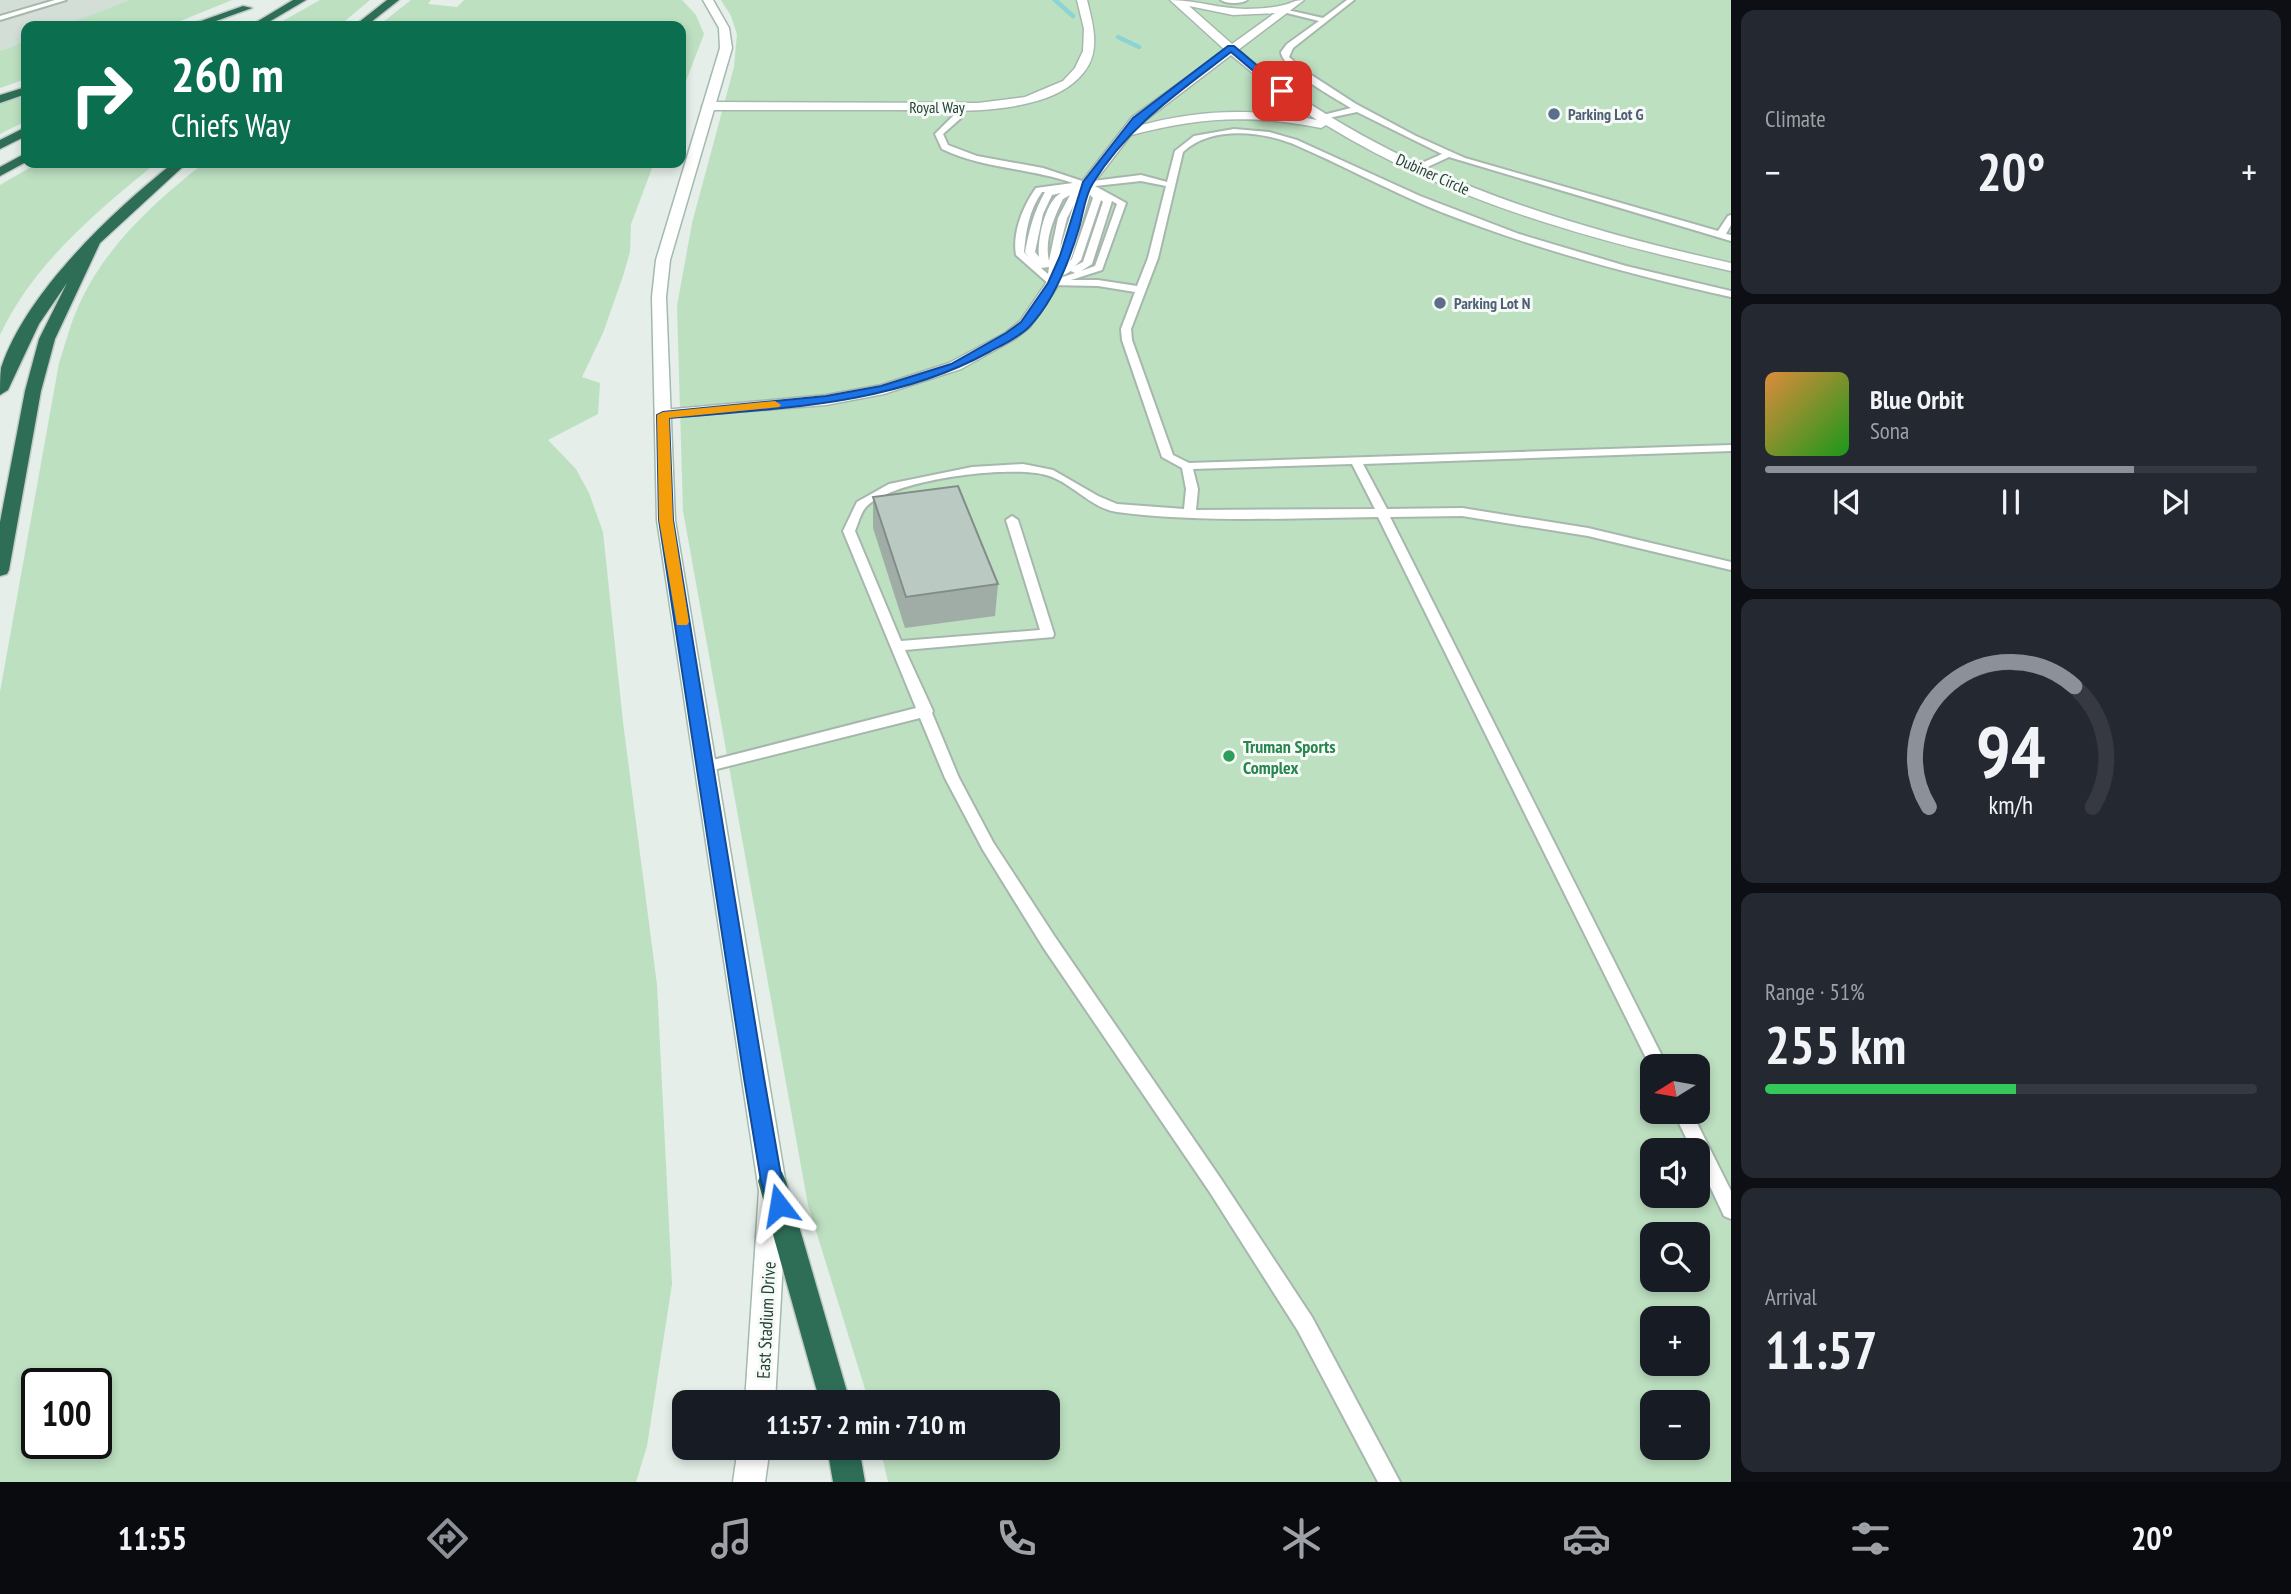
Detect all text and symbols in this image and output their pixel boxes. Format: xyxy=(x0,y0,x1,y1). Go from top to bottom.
text: 260 m xyxy=(171,42,284,106)
icon: right xyxy=(56,49,147,140)
pin xyxy=(1252,61,1312,121)
icon: arrive xyxy=(1263,72,1301,110)
street label: Royal Way xyxy=(909,97,965,117)
text: Chiefs Way xyxy=(171,104,290,146)
place label: Parking Lot G xyxy=(1568,104,1644,124)
text: Climate xyxy=(1765,104,1826,133)
marker: Parking Lot G xyxy=(1546,106,1562,122)
text: 20° xyxy=(1977,138,2045,205)
text: − xyxy=(1765,147,1781,196)
text: + xyxy=(2241,147,2257,196)
street label: Dubiner Circle xyxy=(1393,149,1473,199)
place label: Parking Lot N xyxy=(1454,293,1530,313)
marker: Parking Lot N xyxy=(1432,295,1448,311)
text: Blue Orbit xyxy=(1870,383,1964,416)
text: Sona xyxy=(1870,416,1909,445)
icon: previous xyxy=(1828,483,1866,521)
icon: pause xyxy=(1992,483,2030,521)
icon: next xyxy=(2156,483,2194,521)
text: 94 xyxy=(1976,703,2046,797)
place label: Truman Sports Complex xyxy=(1243,735,1336,779)
marker: Truman Sports Complex xyxy=(1221,748,1237,764)
text: km/h xyxy=(1989,789,2033,821)
text: Range · 51% xyxy=(1765,977,1865,1006)
text: 255 km xyxy=(1765,1011,1906,1078)
north arrow xyxy=(1640,1054,1710,1124)
map controls xyxy=(1640,1054,1710,1460)
button: sound xyxy=(1640,1138,1710,1208)
position arrow xyxy=(742,1168,816,1242)
button: search xyxy=(1640,1222,1710,1292)
street label: East Stadium Drive xyxy=(751,1261,781,1379)
text: Arrival xyxy=(1765,1282,1817,1311)
button: + xyxy=(1640,1306,1710,1376)
text: 11:57 xyxy=(1765,1316,1877,1383)
speed limit sign: 100 xyxy=(21,1368,112,1459)
button: − xyxy=(1640,1390,1710,1460)
text: 11:57 · 2 min · 710 m xyxy=(766,1408,966,1441)
icon: directions xyxy=(423,1514,472,1563)
icon: music xyxy=(707,1514,756,1563)
icon: phone xyxy=(992,1514,1041,1563)
icon: climate xyxy=(1277,1514,1326,1563)
icon: car xyxy=(1562,1514,1611,1563)
icon: filters xyxy=(1846,1514,1895,1563)
text: 11:55 xyxy=(118,1517,187,1559)
text: 20° xyxy=(2131,1517,2173,1559)

